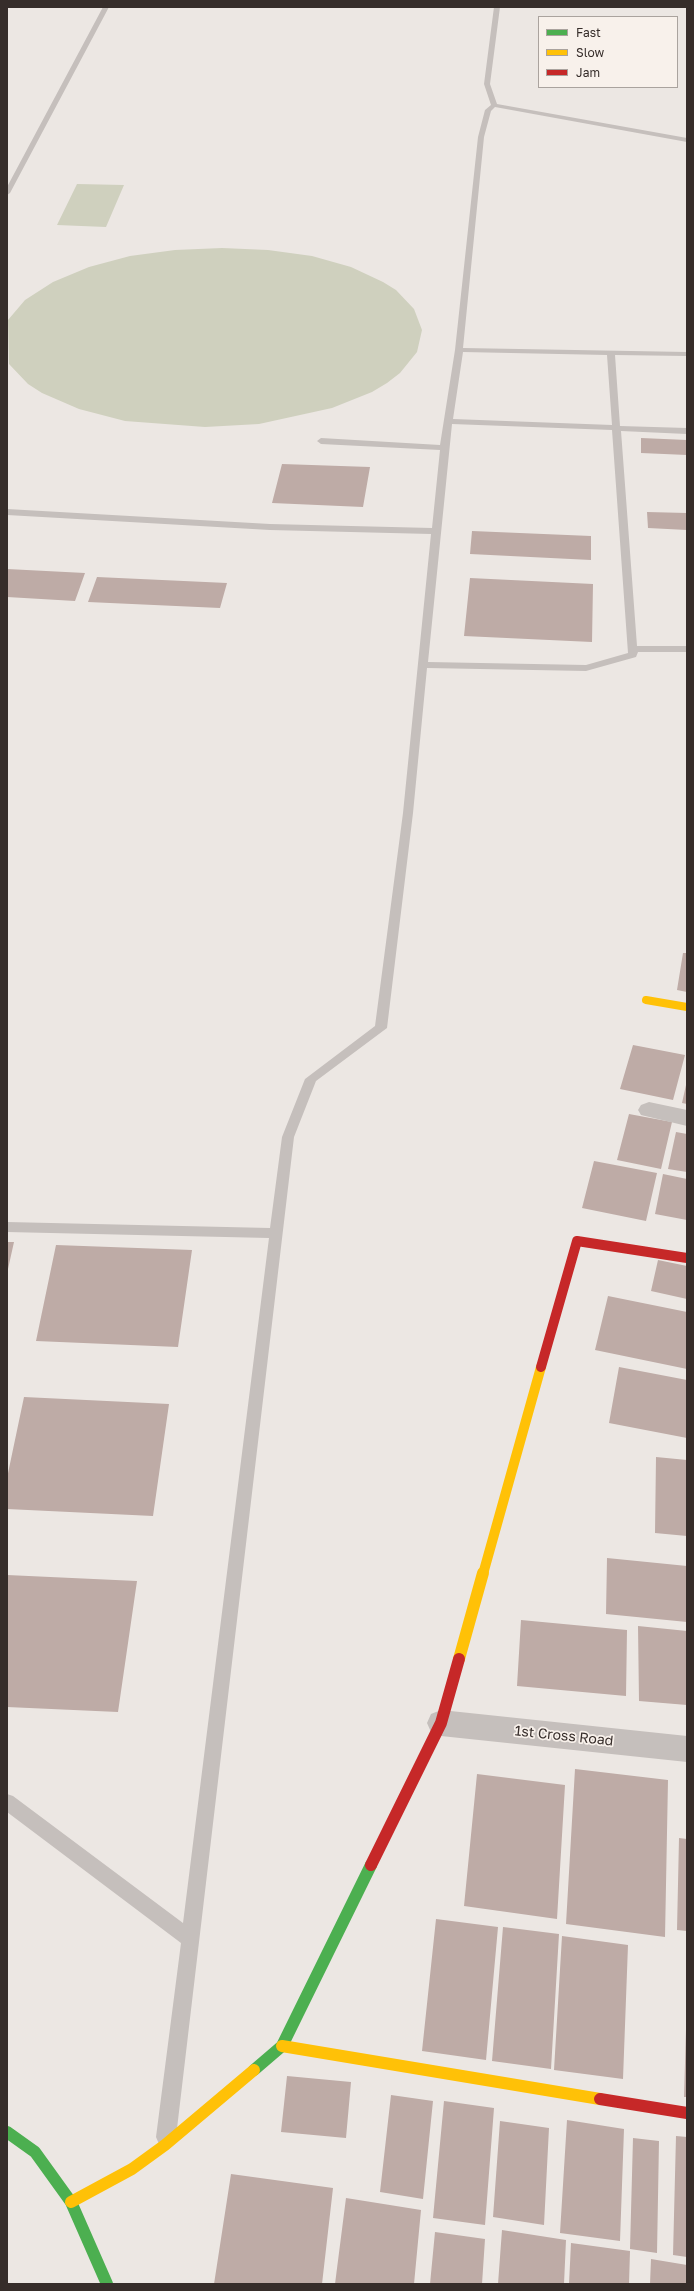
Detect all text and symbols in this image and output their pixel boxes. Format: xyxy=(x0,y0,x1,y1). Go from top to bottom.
legend xyxy=(538,16,678,88)
text: Fast xyxy=(576,25,601,40)
text: Slow xyxy=(576,45,604,60)
text: Jam xyxy=(576,65,600,80)
street label: 1st Cross Road xyxy=(514,1722,614,1750)

